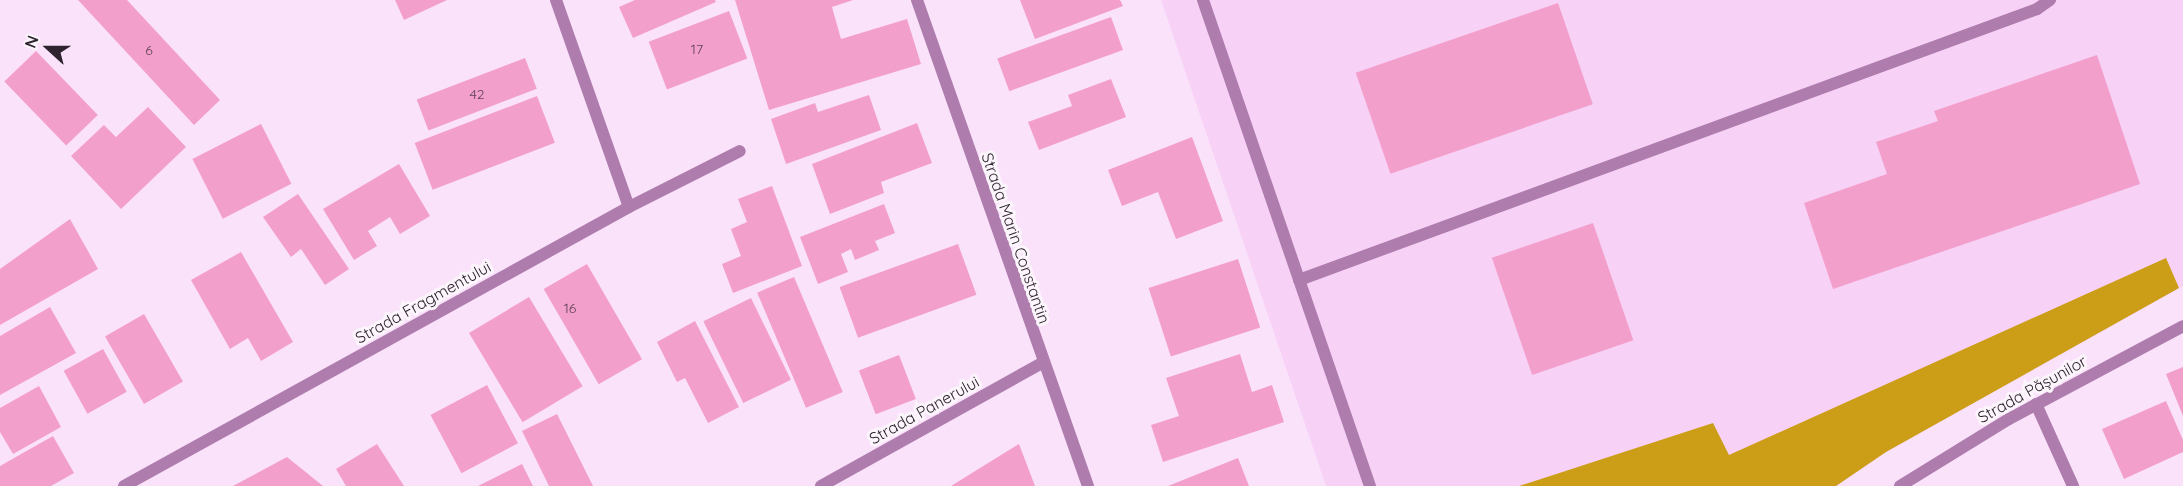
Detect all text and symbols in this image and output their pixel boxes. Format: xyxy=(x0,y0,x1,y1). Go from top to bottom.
north arrow xyxy=(18,18,78,78)
text: N xyxy=(20,32,43,51)
house number: 17 xyxy=(691,41,703,57)
house number: 6 xyxy=(145,42,153,58)
house number: 42 xyxy=(469,86,485,102)
street label: Strada Marin Constantin xyxy=(978,150,1054,326)
street label: Strada Fragmentului xyxy=(352,257,494,347)
house number: 16 xyxy=(564,300,576,316)
street label: Strada Pășunilor xyxy=(1974,351,2090,427)
street label: Strada Panerului xyxy=(866,372,982,448)

